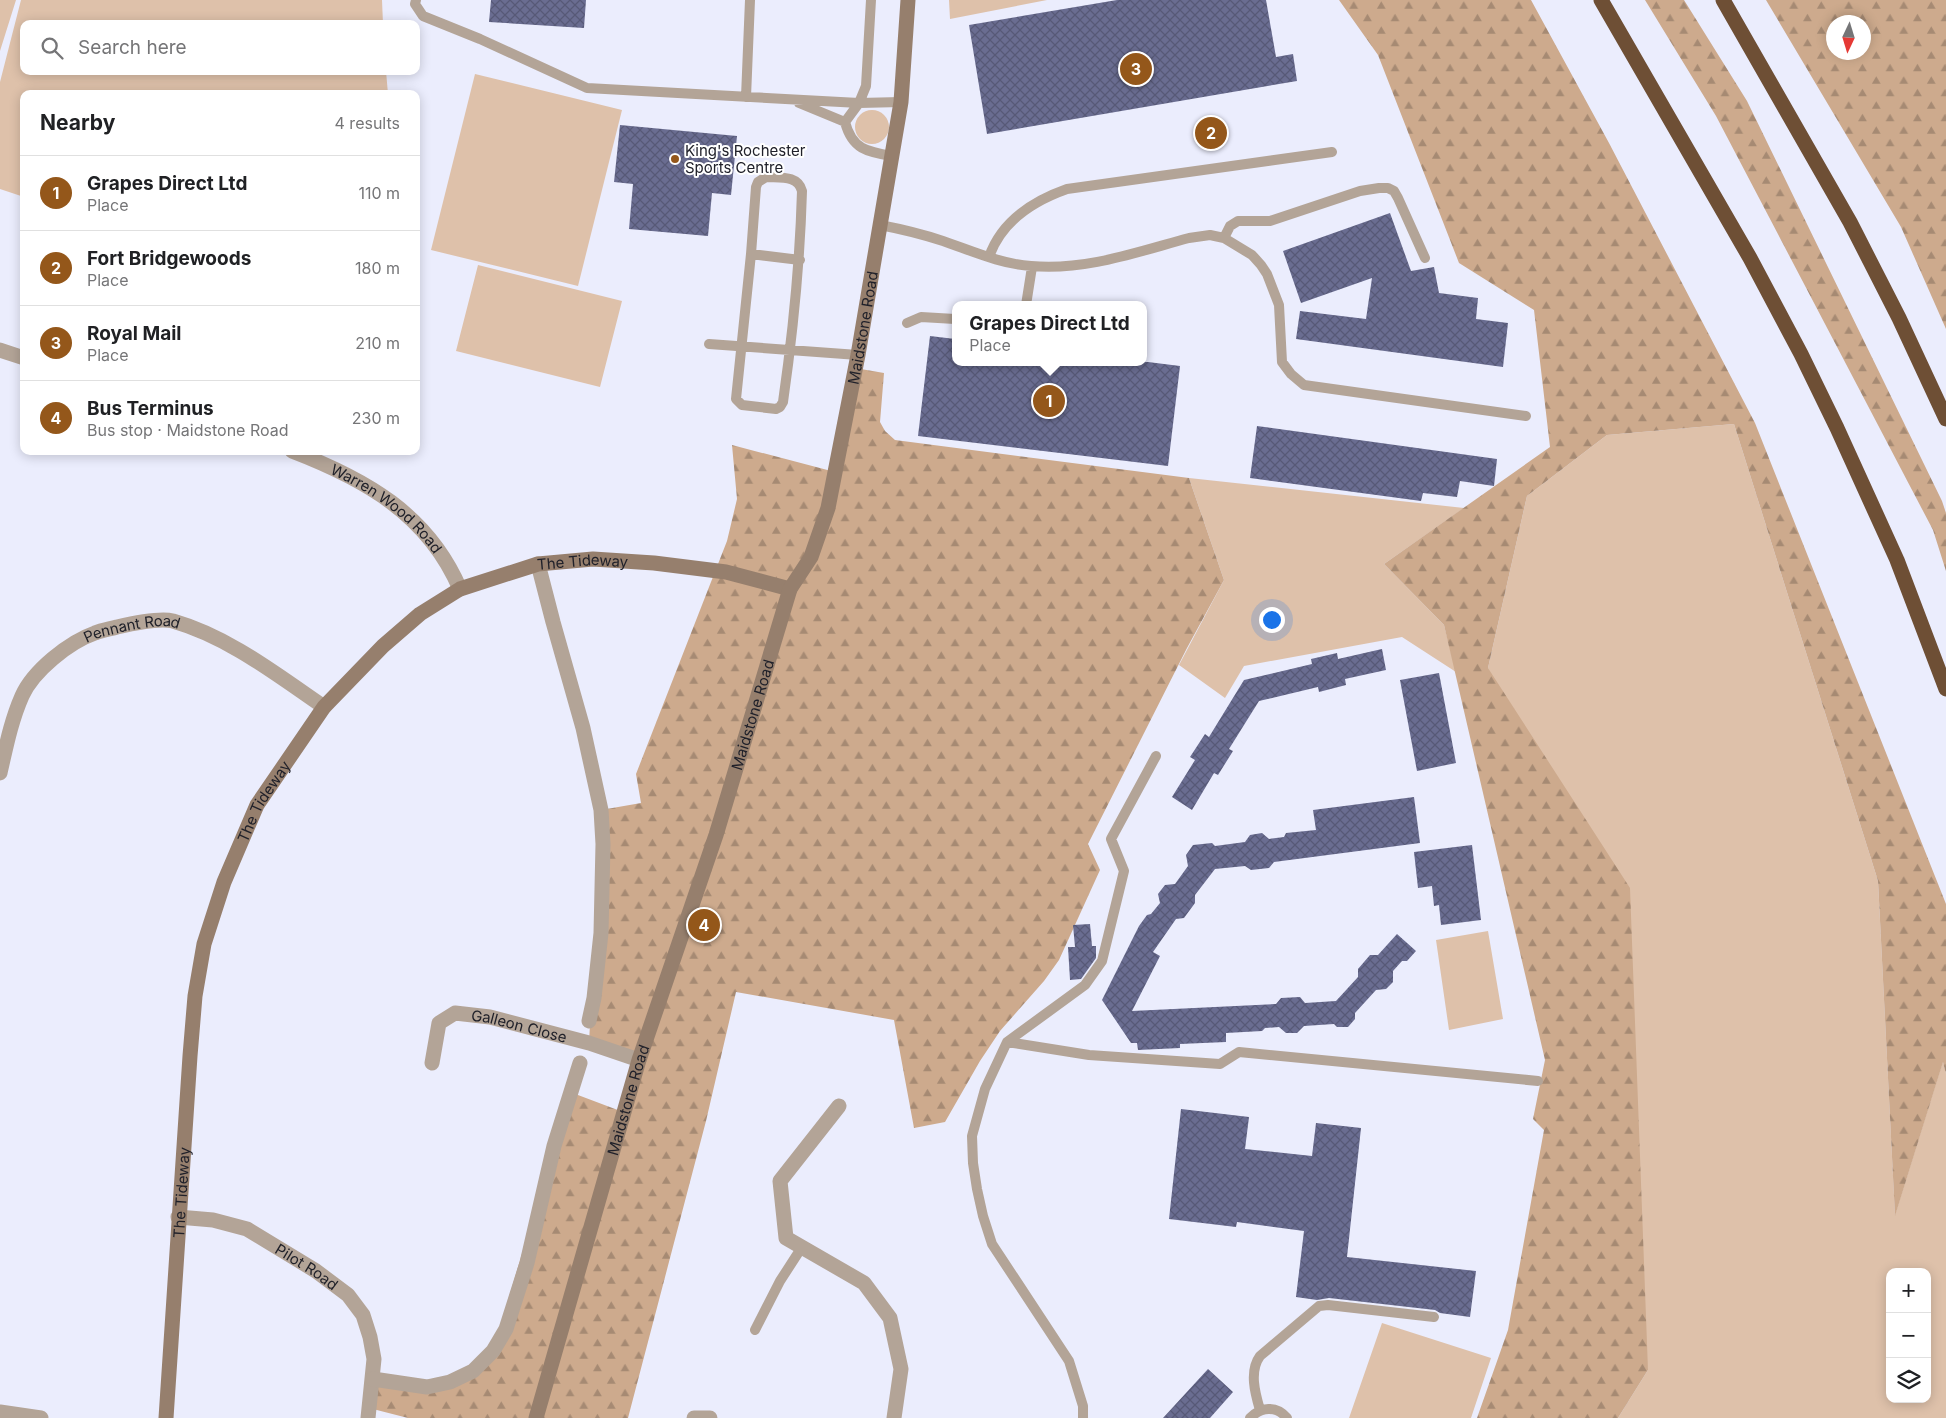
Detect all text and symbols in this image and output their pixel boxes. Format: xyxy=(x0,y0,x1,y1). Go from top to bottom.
north arrow xyxy=(1826,15,1871,60)
search box xyxy=(20,20,420,75)
icon: search xyxy=(38,34,66,62)
text: Search here xyxy=(78,36,187,59)
pin: 3 xyxy=(1120,50,1152,88)
text: Nearby xyxy=(40,110,115,135)
text: 4 results xyxy=(335,113,400,133)
pin: 2 xyxy=(1195,114,1227,152)
place label: King's Rochester Sports Centre xyxy=(685,141,806,177)
marker: King's Rochester Sports Centre xyxy=(669,153,681,165)
text: Grapes Direct Ltd xyxy=(87,172,247,195)
text: 1 xyxy=(53,183,59,203)
text: 110 m xyxy=(358,183,400,203)
text: Place xyxy=(87,195,129,215)
text: Fort Bridgewoods xyxy=(87,247,251,270)
text: 2 xyxy=(51,258,61,278)
text: 180 m xyxy=(355,258,400,278)
text: Place xyxy=(87,270,129,290)
street label: Maidstone Road xyxy=(843,270,882,386)
popup xyxy=(952,301,1147,366)
text: Grapes Direct Ltd xyxy=(969,312,1130,335)
text: Royal Mail xyxy=(87,322,182,345)
text: 3 xyxy=(51,333,61,353)
text: 210 m xyxy=(355,333,400,353)
text: Place xyxy=(969,335,1011,355)
text: Place xyxy=(87,345,129,365)
pin: 1 xyxy=(1033,382,1065,420)
text: Bus Terminus xyxy=(87,397,214,420)
text: 4 xyxy=(51,408,61,428)
text: 230 m xyxy=(352,408,400,428)
text: Bus stop · Maidstone Road xyxy=(87,420,289,440)
street label: Warren Wood Road xyxy=(328,459,447,557)
street label: The Tideway xyxy=(536,549,629,574)
your location xyxy=(1259,607,1285,633)
street label: Pennant Road xyxy=(80,611,183,646)
street label: Maidstone Road xyxy=(727,657,778,772)
street label: The Tideway xyxy=(233,756,295,845)
pin: 4 xyxy=(688,906,720,944)
street label: Galleon Close xyxy=(470,1005,569,1046)
street label: Maidstone Road xyxy=(603,1042,653,1158)
street label: The Tideway xyxy=(168,1146,193,1239)
street label: Pilot Road xyxy=(272,1239,342,1294)
map controls xyxy=(1886,1268,1931,1403)
button: + xyxy=(1886,1268,1931,1313)
button: − xyxy=(1886,1313,1931,1358)
button: layers xyxy=(1886,1358,1931,1403)

